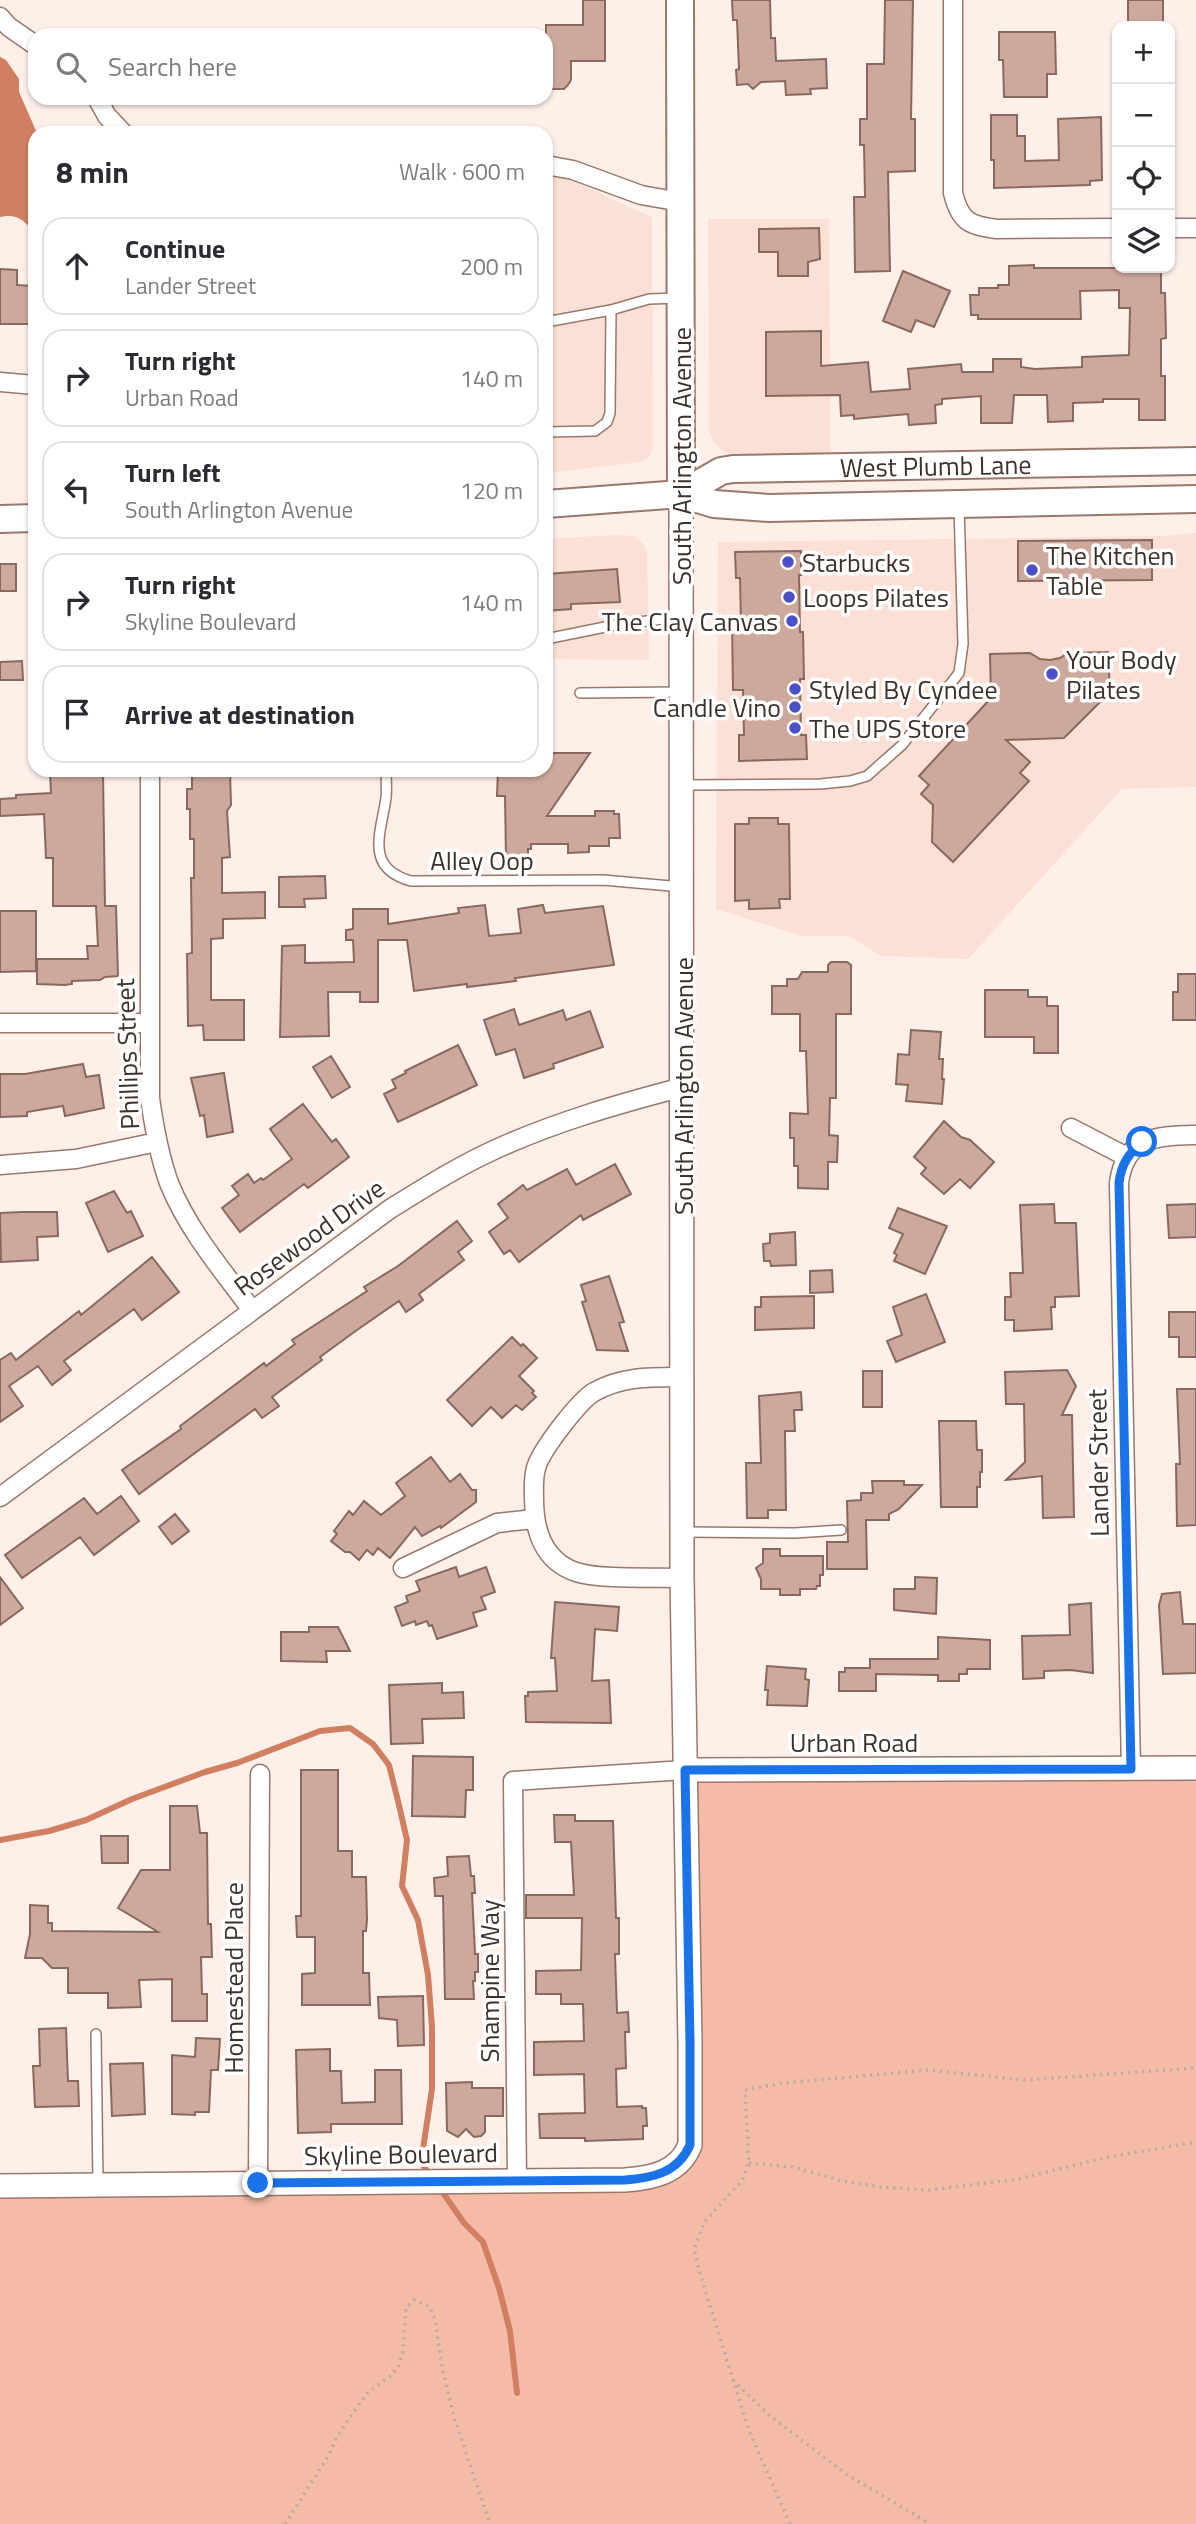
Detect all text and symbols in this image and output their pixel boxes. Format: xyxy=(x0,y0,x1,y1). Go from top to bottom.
map controls xyxy=(1112,21,1175,273)
button: + xyxy=(1112,21,1175,84)
search box xyxy=(28,28,553,105)
text: Search here xyxy=(108,47,237,86)
icon: search xyxy=(52,48,90,86)
button: − xyxy=(1112,84,1175,147)
button: locate xyxy=(1112,147,1175,210)
text: 8 min xyxy=(56,149,129,195)
text: Walk · 600 m xyxy=(399,154,525,189)
button: layers xyxy=(1112,210,1175,273)
text: Continue xyxy=(125,229,225,268)
icon: ahead xyxy=(58,247,96,285)
text: 200 m xyxy=(460,249,523,284)
text: Lander Street xyxy=(125,268,256,303)
street label: South Arlington Avenue xyxy=(662,327,701,585)
text: Turn right xyxy=(125,341,236,380)
icon: right xyxy=(58,359,96,397)
text: 140 m xyxy=(460,361,523,396)
text: Urban Road xyxy=(125,380,239,415)
street label: West Plumb Lane xyxy=(840,444,1032,487)
text: Turn left xyxy=(125,453,220,492)
icon: left xyxy=(58,471,96,509)
text: 120 m xyxy=(460,473,523,508)
text: South Arlington Avenue xyxy=(125,492,353,527)
place label: The Kitchen Table xyxy=(1046,536,1175,605)
place label: Starbucks xyxy=(802,543,910,582)
marker: Starbucks xyxy=(780,554,796,570)
marker: The Kitchen Table xyxy=(1024,562,1040,578)
text: Turn right xyxy=(125,565,236,604)
place label: Loops Pilates xyxy=(803,578,949,617)
icon: right xyxy=(58,583,96,621)
text: 140 m xyxy=(460,585,523,620)
marker: Loops Pilates xyxy=(781,589,797,605)
place label: The Clay Canvas xyxy=(602,602,778,641)
text: Skyline Boulevard xyxy=(125,604,296,639)
marker: The Clay Canvas xyxy=(784,613,800,629)
place label: Your Body Pilates xyxy=(1066,640,1176,709)
marker: Your Body Pilates xyxy=(1044,666,1060,682)
place label: Styled By Cyndee xyxy=(809,670,998,709)
marker: Styled By Cyndee xyxy=(787,681,803,697)
place label: Candle Vino xyxy=(653,688,781,727)
icon: arrive xyxy=(58,695,96,733)
text: Arrive at destination xyxy=(125,695,355,734)
marker: Candle Vino xyxy=(787,699,803,715)
place label: The UPS Store xyxy=(809,709,966,748)
marker: The UPS Store xyxy=(787,720,803,736)
street label: Alley Oop xyxy=(430,841,534,880)
street label: South Arlington Avenue xyxy=(664,957,703,1215)
street label: Phillips Street xyxy=(105,978,149,1130)
route start xyxy=(1126,1126,1157,1157)
street label: Rosewood Drive xyxy=(226,1169,392,1305)
street label: Lander Street xyxy=(1077,1389,1119,1537)
street label: Urban Road xyxy=(790,1723,918,1762)
street label: Homestead Place xyxy=(214,1882,253,2074)
street label: Shampine Way xyxy=(470,1899,509,2063)
street label: Skyline Boulevard xyxy=(304,2133,498,2175)
route end xyxy=(242,2167,273,2198)

